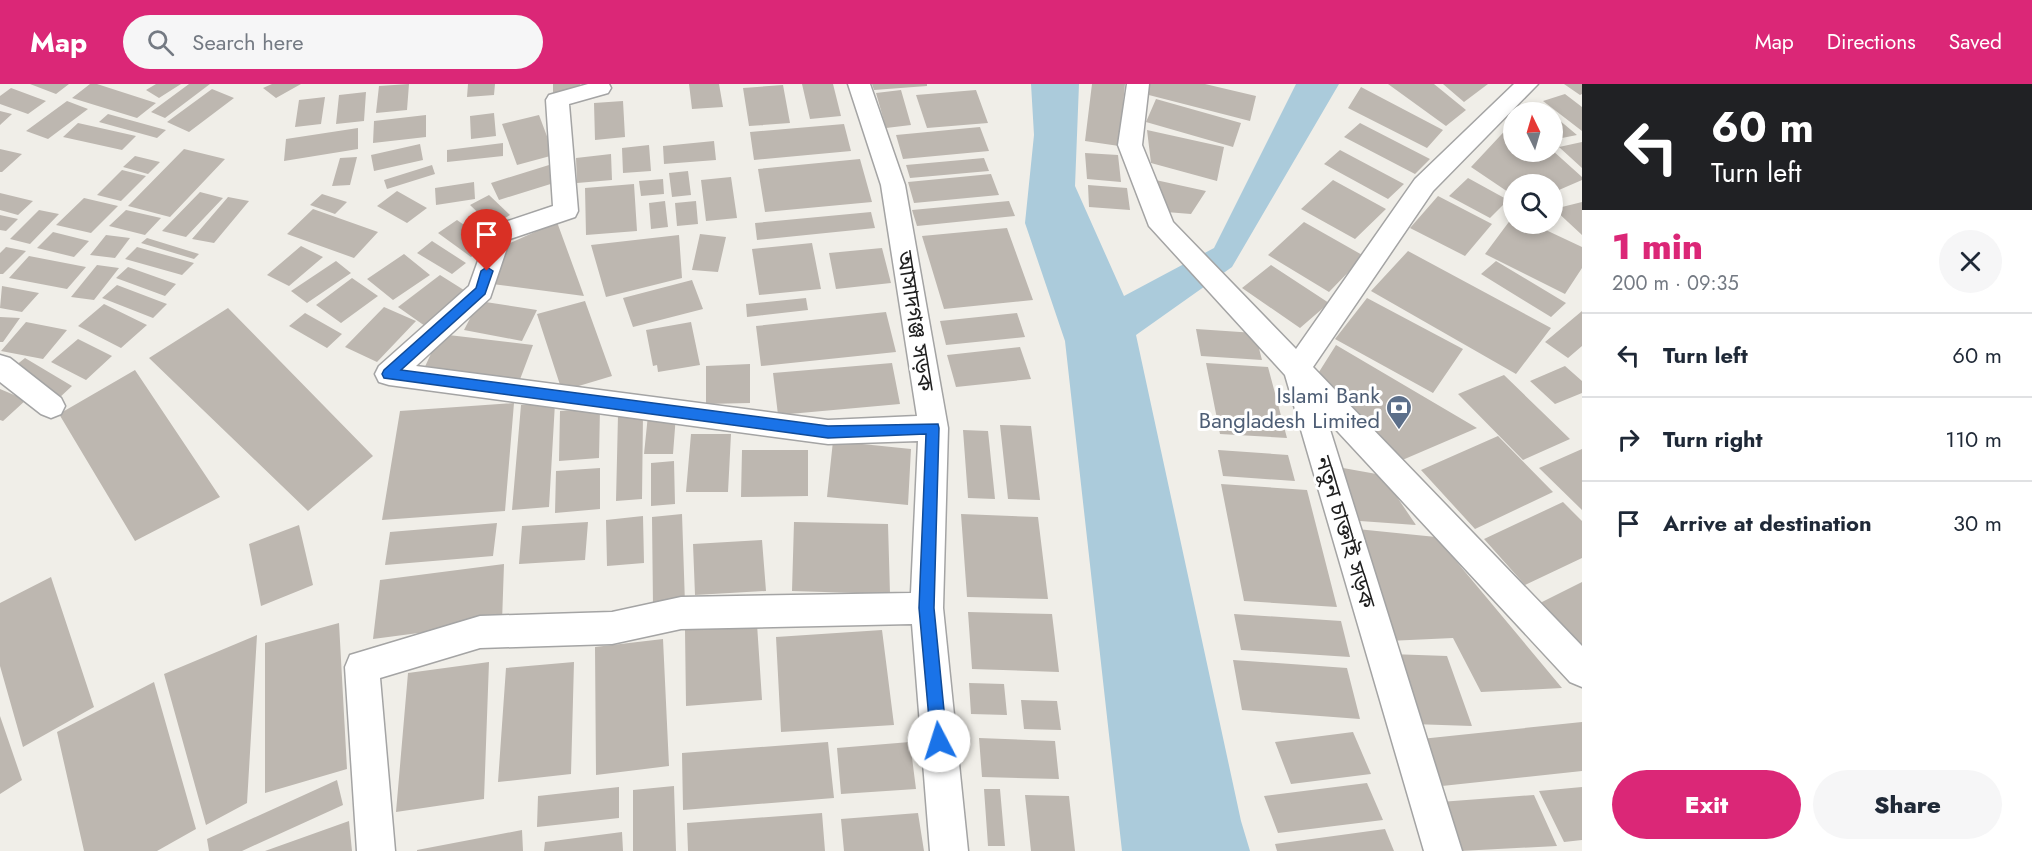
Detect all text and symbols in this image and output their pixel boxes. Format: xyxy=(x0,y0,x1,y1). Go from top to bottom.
search box xyxy=(123,15,543,69)
text: Map xyxy=(30,22,87,63)
icon: search xyxy=(144,26,177,59)
text: Search here xyxy=(192,26,304,58)
text: Map xyxy=(1755,27,1794,57)
text: Directions xyxy=(1827,27,1916,57)
text: Saved xyxy=(1949,27,2002,57)
text: 60 m xyxy=(1711,97,1814,158)
north arrow xyxy=(1503,102,1563,162)
map controls xyxy=(1503,102,1563,234)
icon: left xyxy=(1612,108,1690,186)
text: Turn left xyxy=(1711,153,1801,192)
button: search xyxy=(1503,174,1563,234)
pin xyxy=(461,209,512,271)
icon: arrive xyxy=(470,218,503,251)
text: 1 min xyxy=(1612,220,1703,272)
button: close xyxy=(1939,230,2002,293)
street label: আসাদগঞ্জ সড়ক xyxy=(889,247,943,394)
text: 200 m · 09:35 xyxy=(1612,269,1739,298)
icon: left xyxy=(1612,339,1645,372)
text: Turn left xyxy=(1663,339,1748,371)
text: 60 m xyxy=(1952,339,2002,371)
place label: Islami Bank Bangladesh Limited xyxy=(1199,379,1380,436)
bank icon: Islami Bank Bangladesh Limited xyxy=(1384,393,1414,431)
icon: right xyxy=(1612,423,1645,456)
text: Turn right xyxy=(1663,423,1763,455)
text: 110 m xyxy=(1945,423,2002,455)
street label: নতুন চাক্তাই সড়ক xyxy=(1307,451,1384,612)
icon: arrive xyxy=(1612,507,1645,540)
text: Arrive at destination xyxy=(1663,507,1872,539)
text: 30 m xyxy=(1953,507,2002,539)
position arrow xyxy=(907,709,971,773)
button: Exit xyxy=(1612,770,1801,839)
button: Share xyxy=(1813,770,2002,839)

